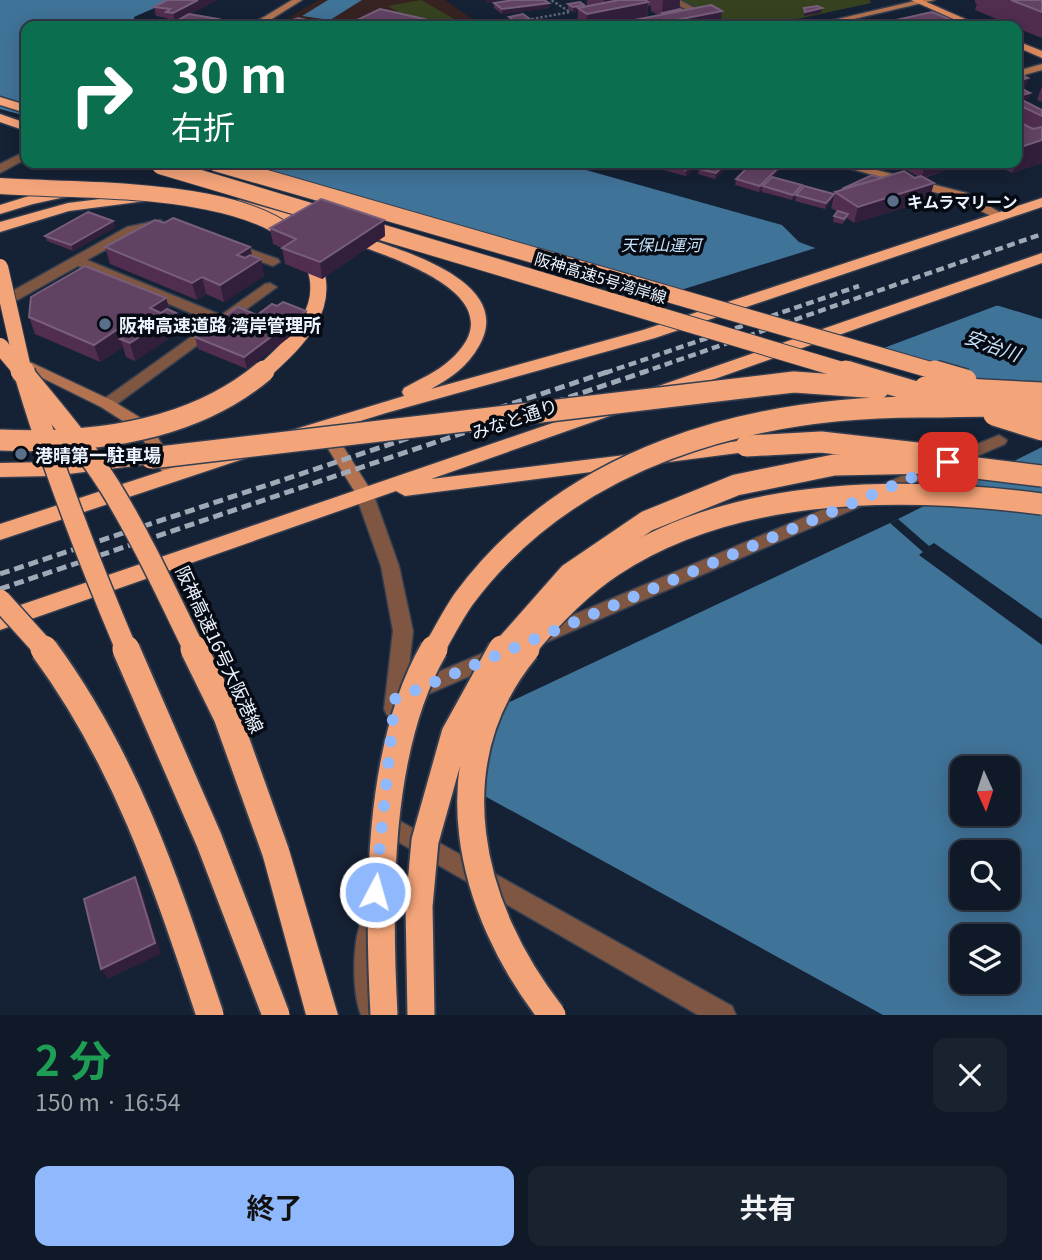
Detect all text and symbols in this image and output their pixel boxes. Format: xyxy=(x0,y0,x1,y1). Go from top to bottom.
text: 30 m xyxy=(171,36,287,107)
icon: right xyxy=(56,49,147,140)
text: 右折 xyxy=(171,102,235,148)
place label: キムラマリーン xyxy=(907,189,1017,213)
marker: キムラマリーン xyxy=(885,193,901,209)
water label: 天保山運河 xyxy=(621,232,704,256)
street label: 阪神高速5号湾岸線 xyxy=(532,246,670,308)
place label: 阪神高速道路 湾岸管理所 xyxy=(119,311,321,337)
marker: 阪神高速道路 湾岸管理所 xyxy=(97,316,113,332)
water label: 安治川 xyxy=(962,322,1026,367)
street label: みなと通り xyxy=(467,391,561,445)
pin xyxy=(918,432,978,492)
place label: 港晴第一駐車場 xyxy=(35,441,161,467)
icon: arrive xyxy=(929,443,967,481)
marker: 港晴第一駐車場 xyxy=(13,446,29,462)
street label: 阪神高速16号大阪港線 xyxy=(171,561,271,737)
north arrow xyxy=(950,756,1020,826)
map controls xyxy=(950,756,1020,994)
button: search xyxy=(950,840,1020,910)
position arrow xyxy=(338,855,412,929)
button: layers xyxy=(950,924,1020,994)
text: 2 分 xyxy=(35,1027,111,1088)
button: close xyxy=(933,1038,1007,1112)
text: 150 m · 16:54 xyxy=(35,1084,180,1118)
button: 終了 xyxy=(35,1166,514,1246)
button: 共有 xyxy=(528,1166,1007,1246)

